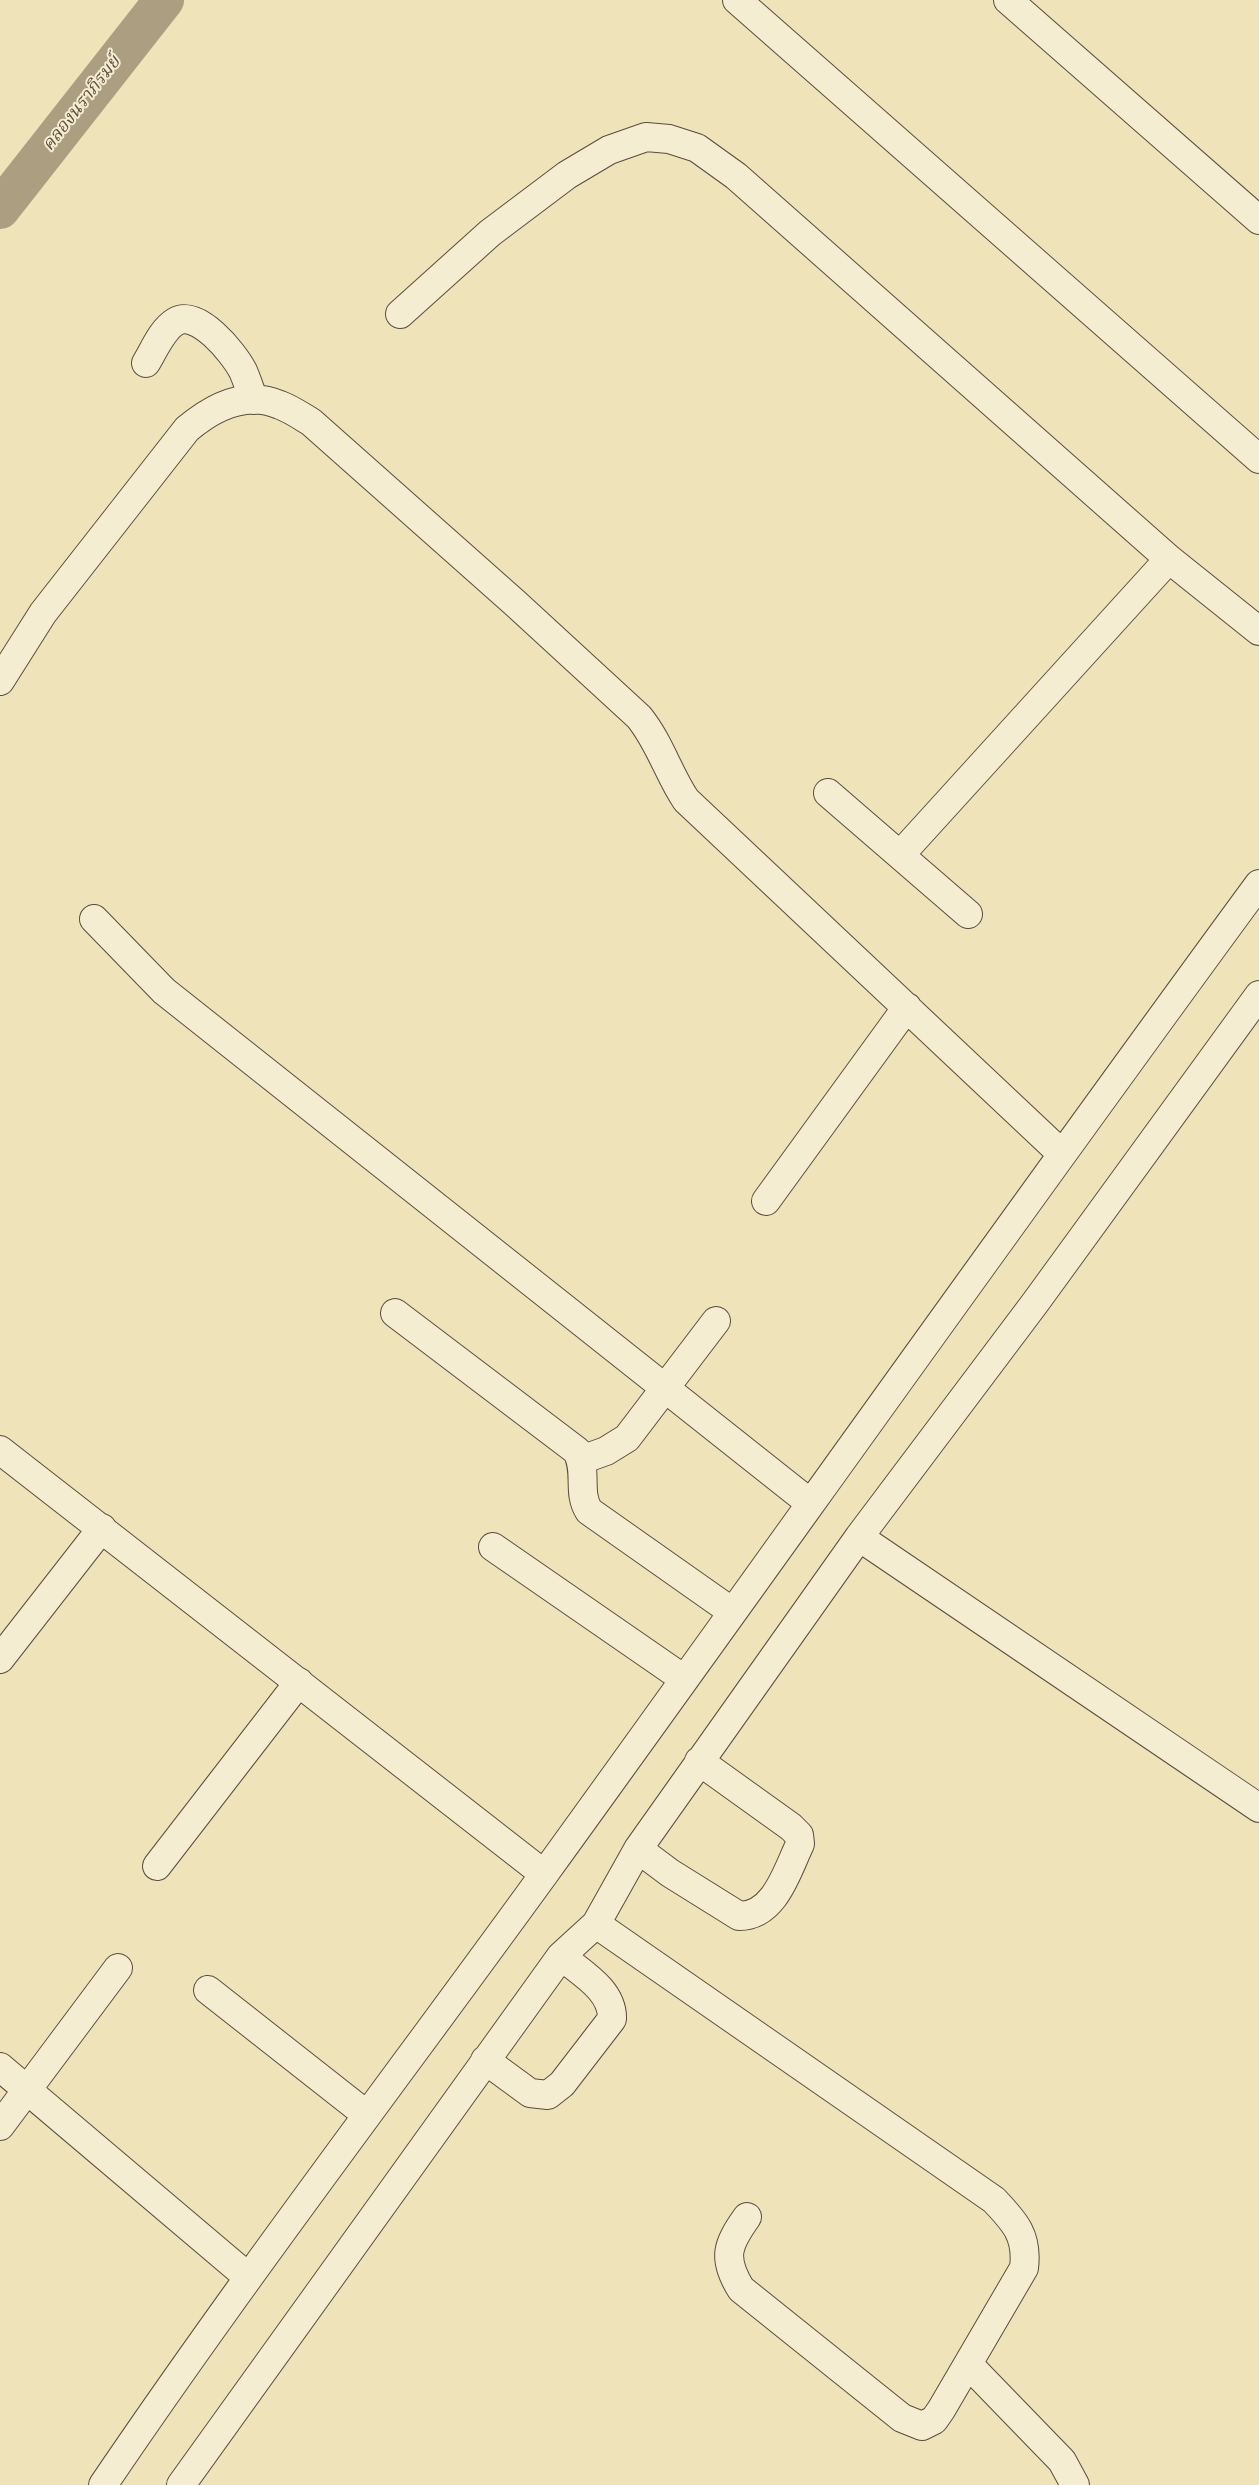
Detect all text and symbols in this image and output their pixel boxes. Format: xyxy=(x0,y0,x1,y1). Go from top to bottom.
water label: คลองนราภิรมย์ xyxy=(38,52,126,156)

